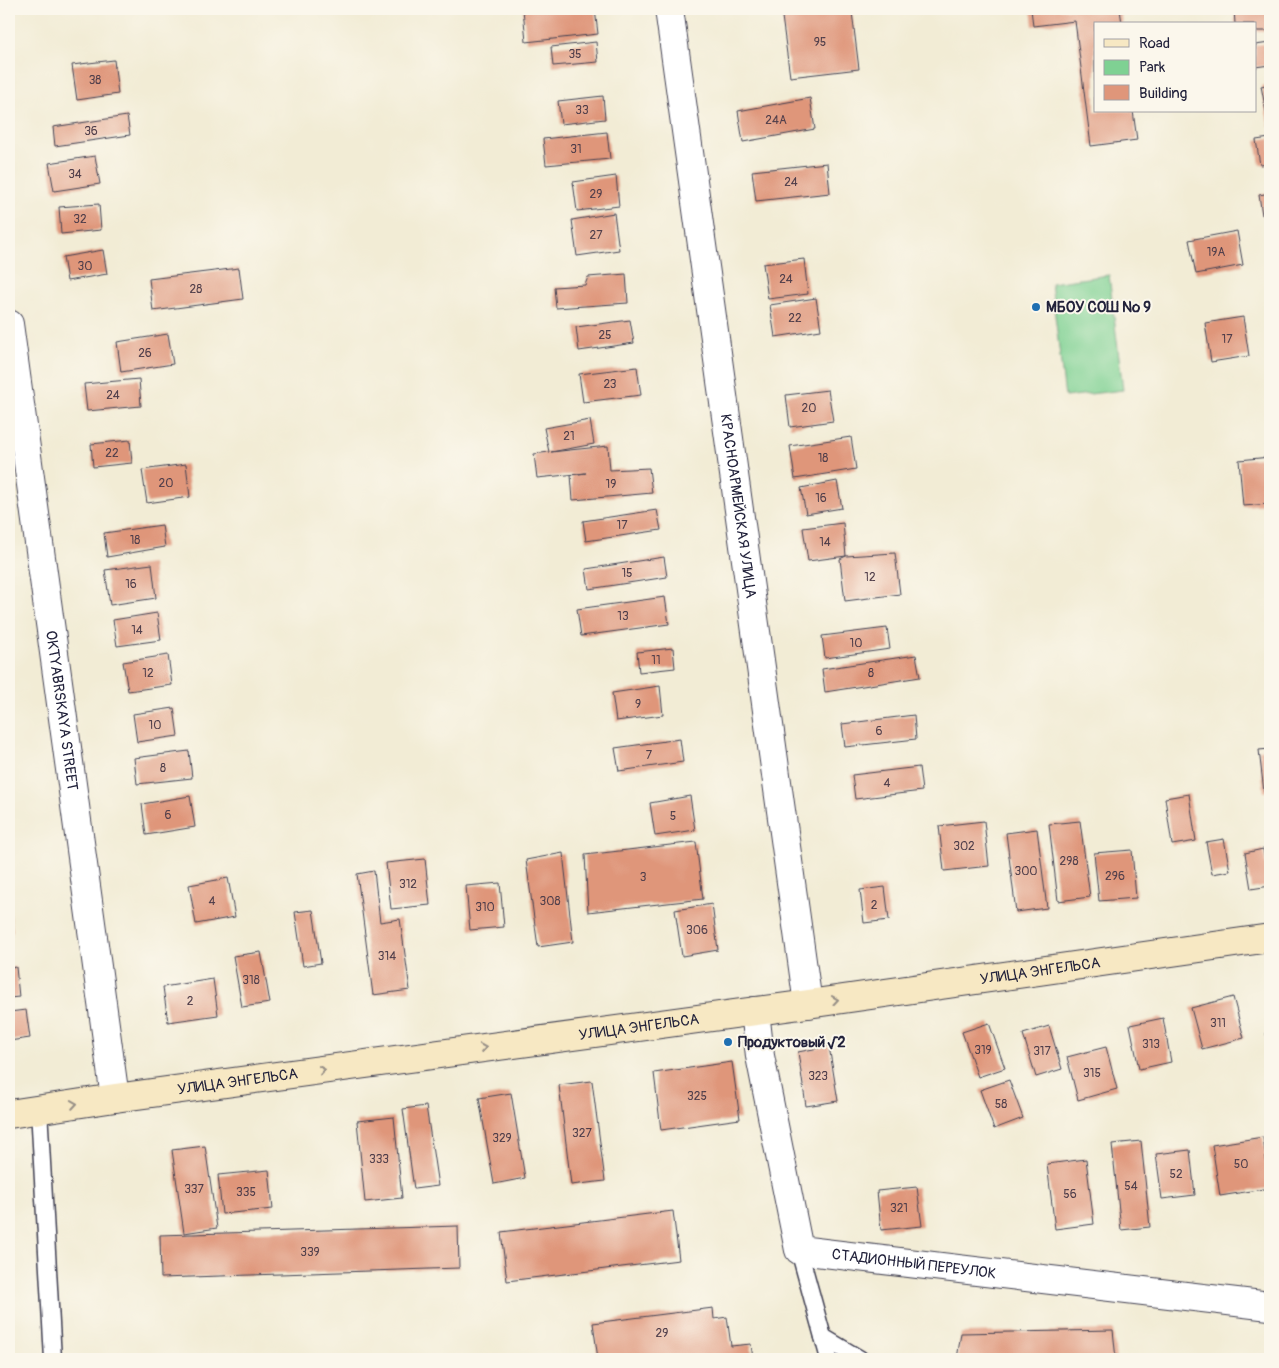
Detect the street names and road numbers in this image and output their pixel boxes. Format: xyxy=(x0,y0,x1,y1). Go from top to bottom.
street label: КРАСНОАРМЕЙСКАЯ УЛИЦА xyxy=(716,413,760,600)
street label: OKTYABRSKAYA STREET xyxy=(41,629,82,792)
street label: УЛИЦА ЭНГЕЛЬСА xyxy=(979,953,1102,989)
street label: УЛИЦА ЭНГЕЛЬСА xyxy=(578,1010,701,1045)
street label: УЛИЦА ЭНГЕЛЬСА xyxy=(176,1064,299,1099)
street label: СТАДИОННЫЙ ПЕРЕУЛОК xyxy=(831,1245,997,1283)

